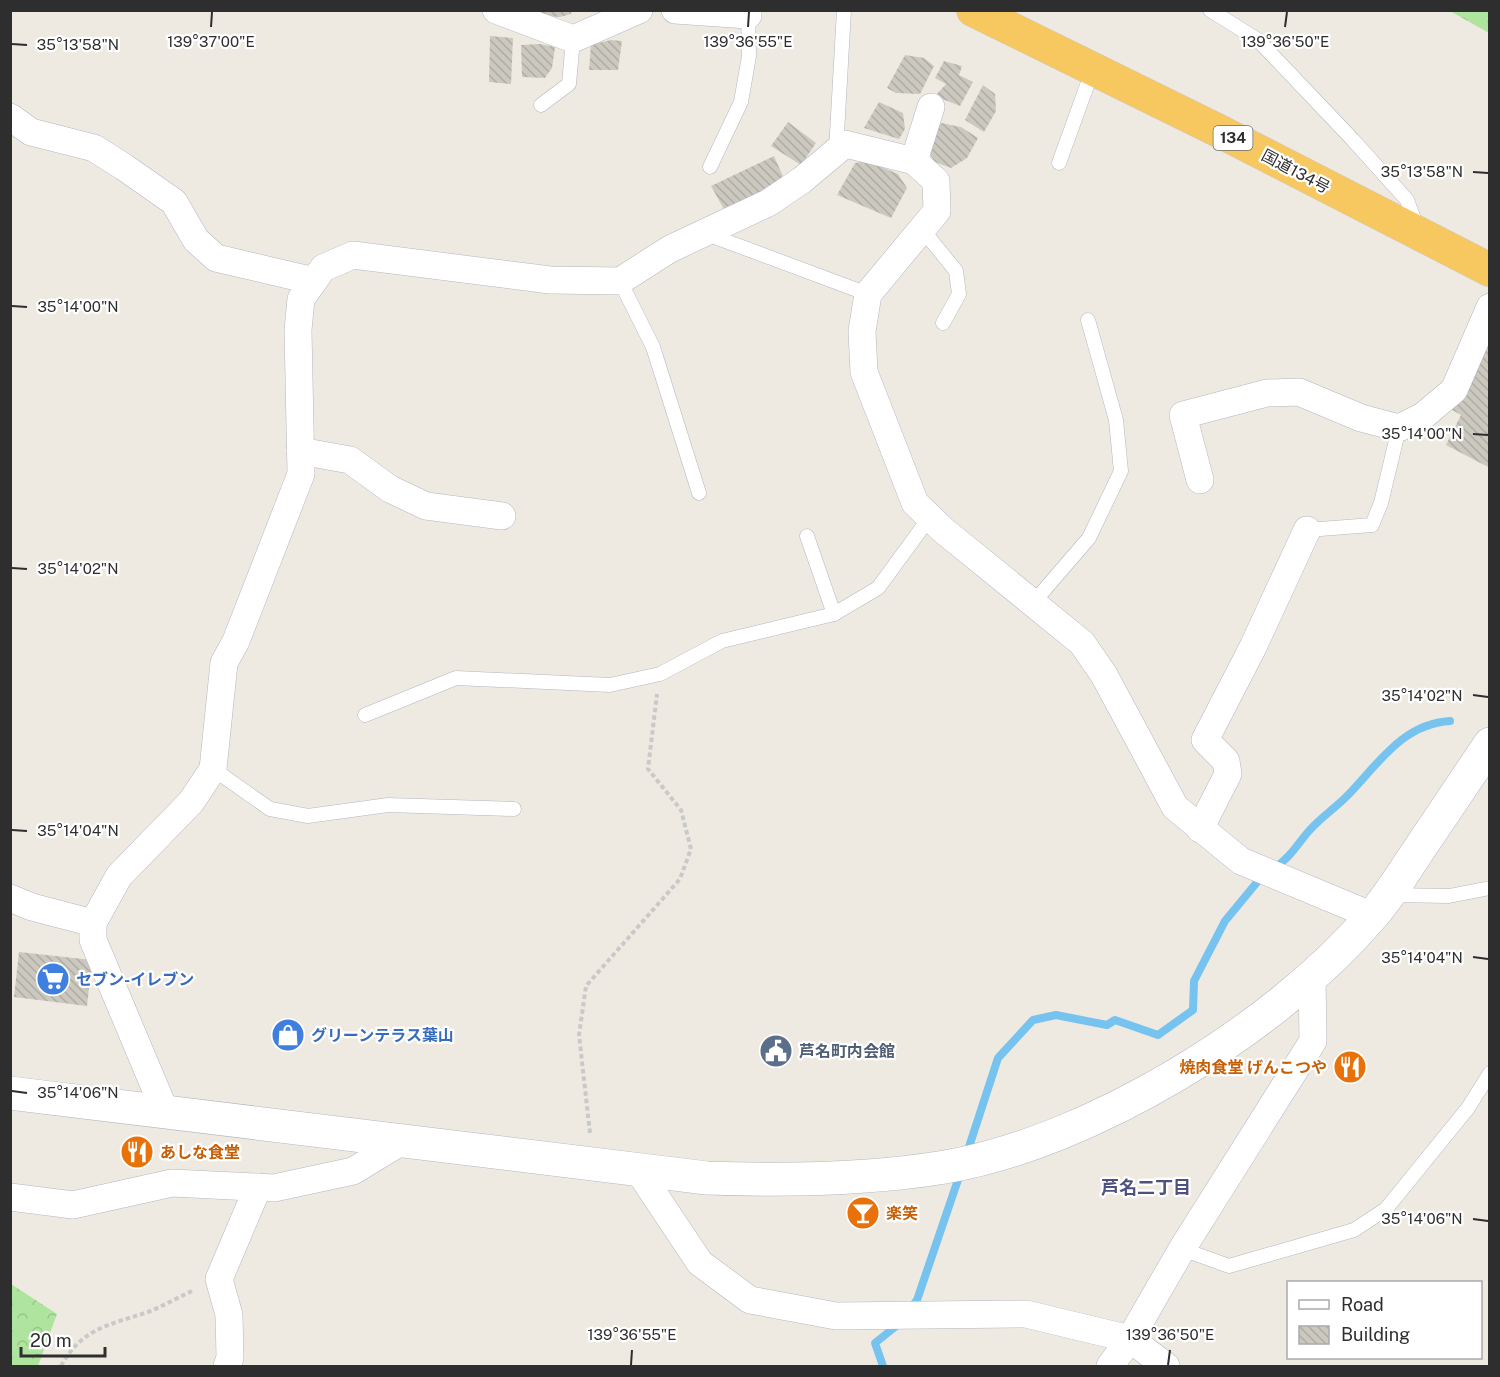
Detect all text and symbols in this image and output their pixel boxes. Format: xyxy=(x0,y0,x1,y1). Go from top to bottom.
text: 139°37'00"E xyxy=(167,33,255,50)
text: 139°36'55"E xyxy=(703,33,793,50)
text: 139°36'50"E xyxy=(1241,33,1329,50)
text: 35°13'58"N xyxy=(37,36,119,53)
road number: 134 xyxy=(1214,126,1252,150)
street label: 国道134号 xyxy=(1258,146,1333,197)
text: 35°13'58"N xyxy=(1381,163,1463,180)
text: 35°14'00"N xyxy=(37,298,119,315)
text: 35°14'00"N xyxy=(1381,425,1463,442)
text: 35°14'02"N xyxy=(37,560,119,577)
text: 35°14'02"N xyxy=(1381,687,1463,704)
text: 35°14'04"N xyxy=(37,822,119,839)
text: 35°14'04"N xyxy=(1381,949,1463,966)
supermarket icon: セブン-イレブン xyxy=(35,961,71,997)
place label: セブン-イレブン xyxy=(76,970,194,989)
shop icon: グリーンテラス葉山 xyxy=(270,1017,306,1053)
place label: グリーンテラス葉山 xyxy=(311,1026,454,1045)
public building icon: 芦名町内会館 xyxy=(758,1033,794,1069)
place label: 芦名町内会館 xyxy=(799,1042,895,1061)
restaurant icon: 焼肉食堂 げんこつや xyxy=(1332,1049,1368,1085)
place label: 焼肉食堂 げんこつや xyxy=(1179,1058,1327,1077)
text: 35°14'06"N xyxy=(37,1084,119,1101)
restaurant icon: あしな食堂 xyxy=(119,1134,155,1170)
place label: あしな食堂 xyxy=(160,1143,240,1162)
district label: 芦名二丁目 xyxy=(1101,1177,1191,1198)
bar icon: 楽笑 xyxy=(845,1195,881,1231)
place label: 楽笑 xyxy=(886,1204,918,1223)
text: 35°14'06"N xyxy=(1381,1210,1463,1227)
legend xyxy=(1287,1281,1482,1359)
text: Road xyxy=(1341,1294,1384,1315)
scale bar xyxy=(21,1320,105,1358)
text: Building xyxy=(1341,1324,1410,1345)
text: 139°36'55"E xyxy=(587,1326,677,1343)
text: 139°36'50"E xyxy=(1126,1326,1214,1343)
text: 20 m xyxy=(30,1330,72,1351)

